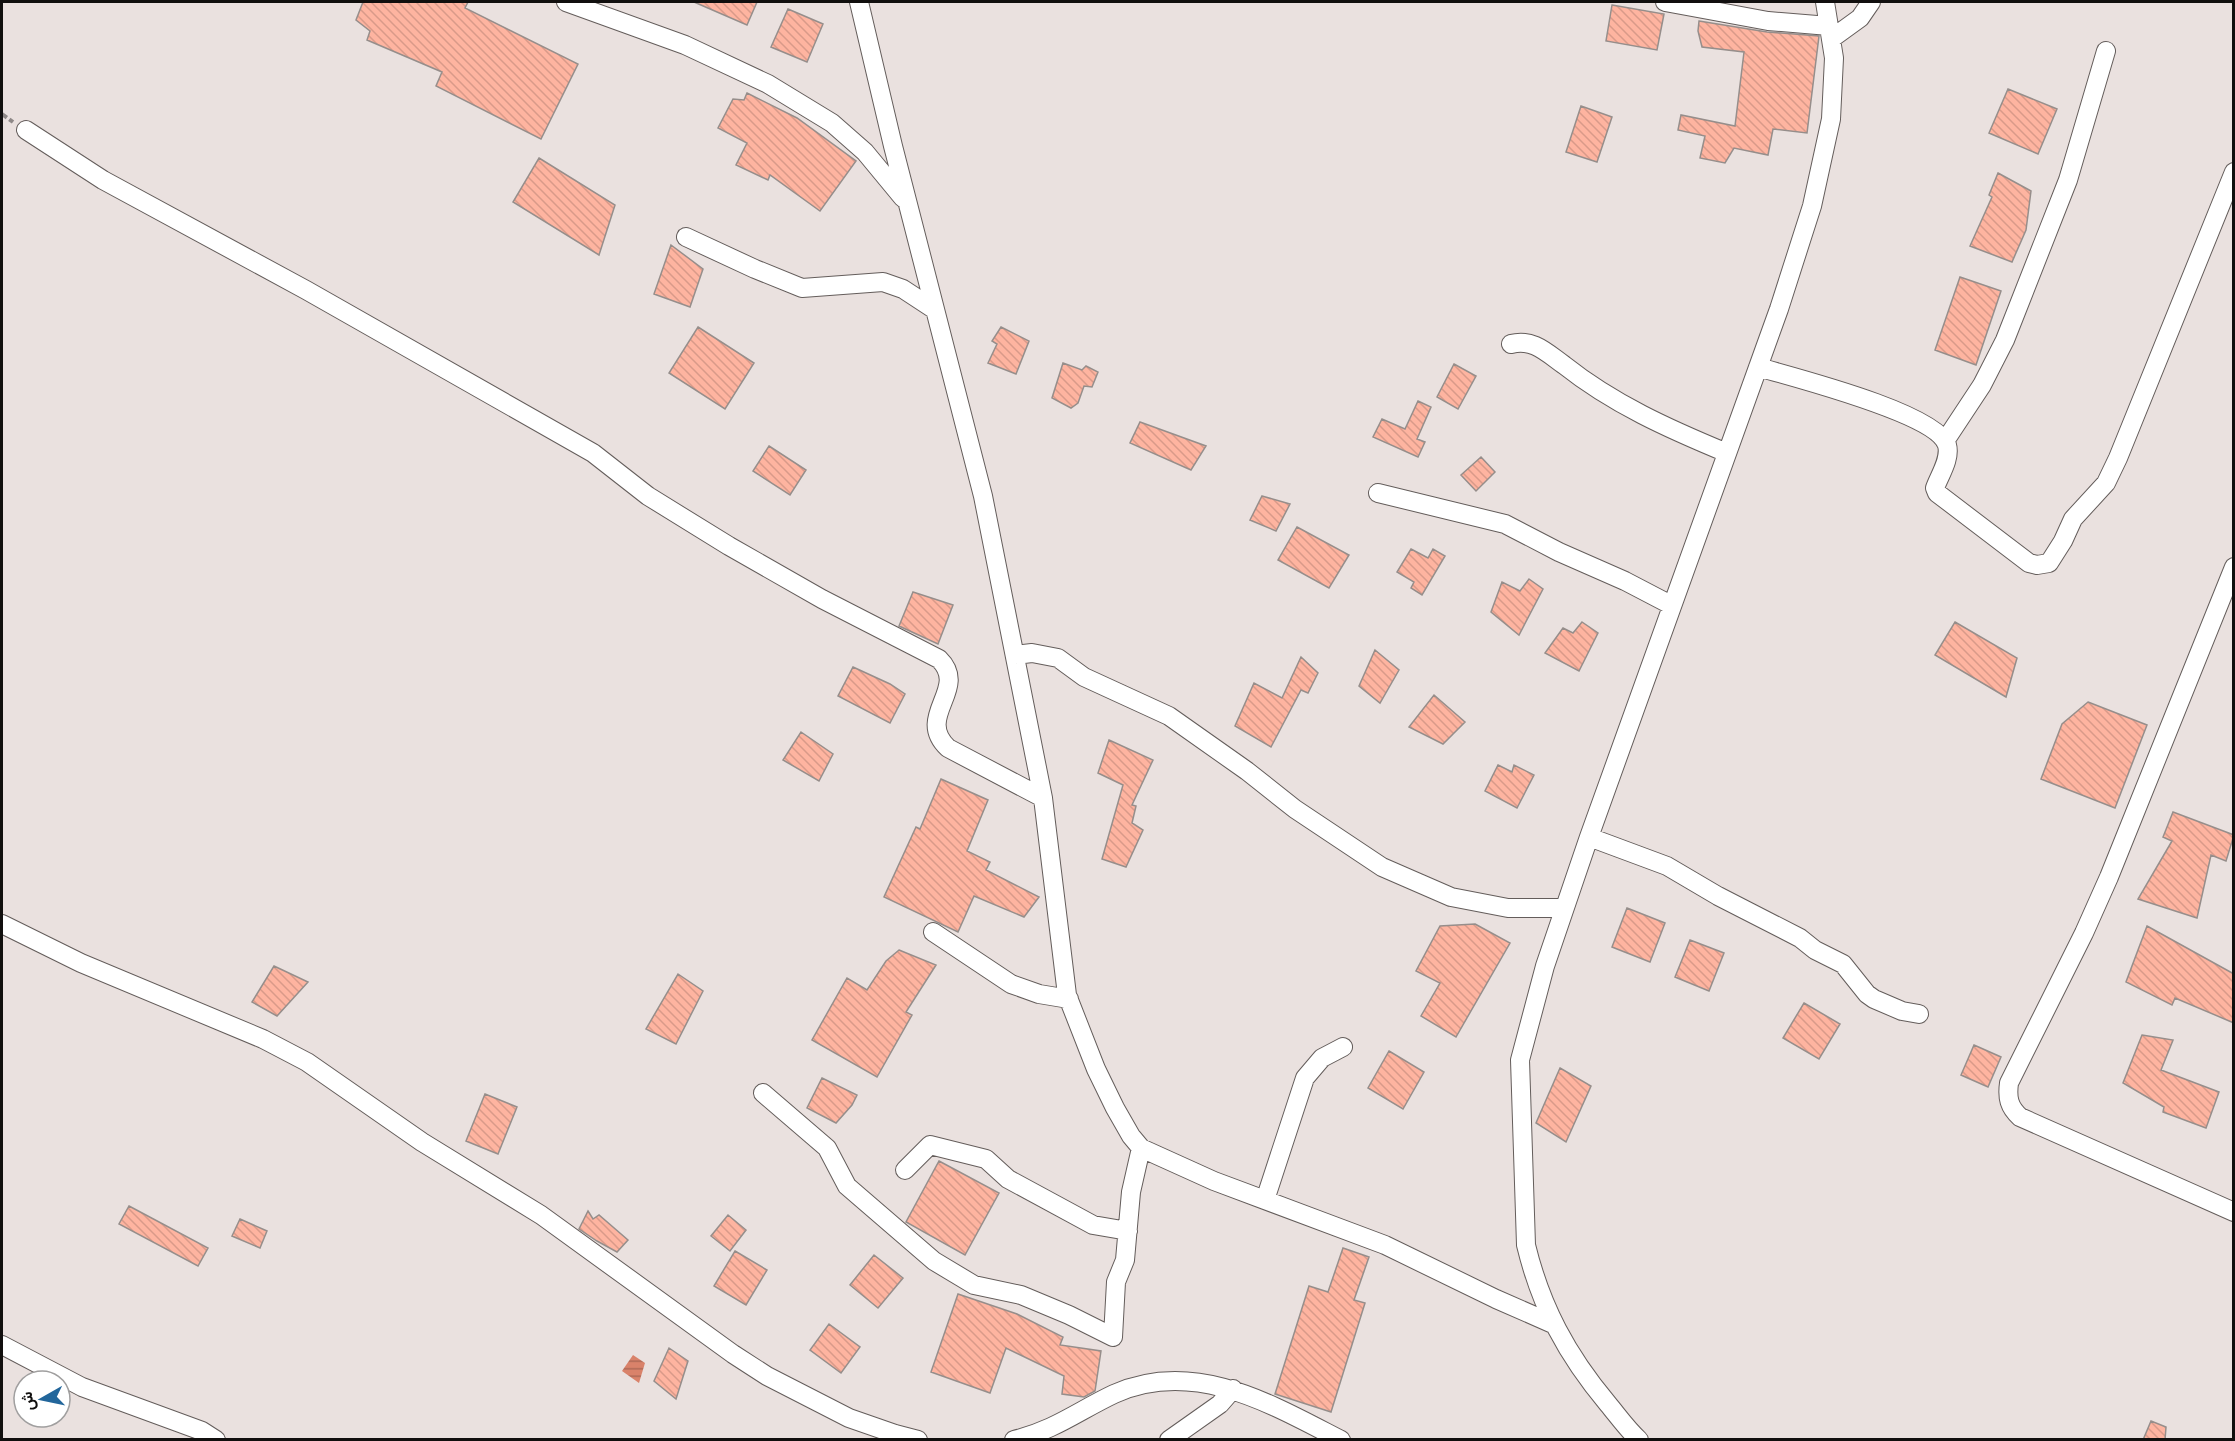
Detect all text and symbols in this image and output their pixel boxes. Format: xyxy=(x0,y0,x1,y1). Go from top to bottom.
north arrow xyxy=(12,1369,72,1429)
text: ش xyxy=(15,1390,40,1413)

